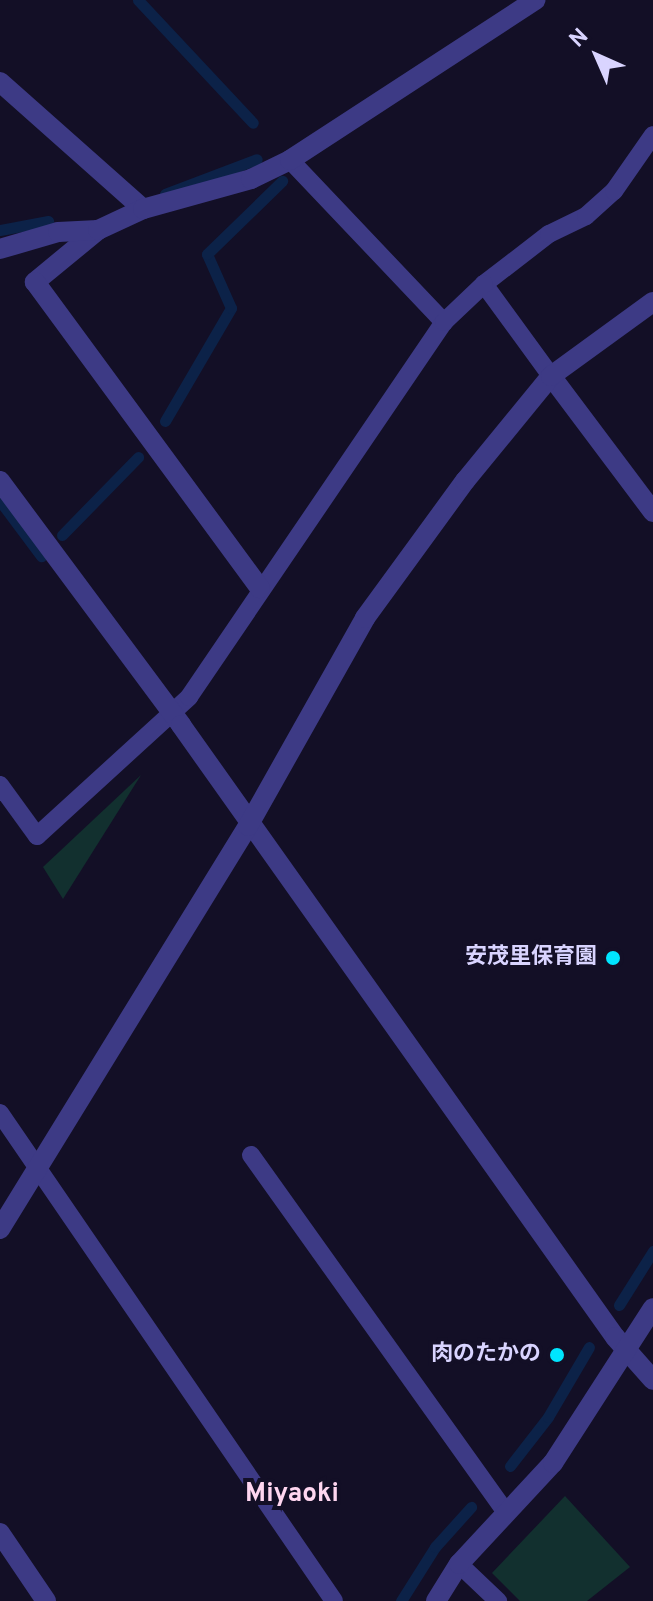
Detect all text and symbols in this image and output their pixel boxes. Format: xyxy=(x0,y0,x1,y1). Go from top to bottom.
north arrow xyxy=(557,16,637,96)
text: N xyxy=(565,24,595,54)
place label: 安茂里保育園 xyxy=(465,945,597,971)
marker: 安茂里保育園 xyxy=(604,949,622,967)
place label: 肉のたかの xyxy=(431,1342,541,1368)
marker: 肉のたかの xyxy=(548,1346,566,1364)
district label: Miyaoki xyxy=(245,1479,339,1511)

